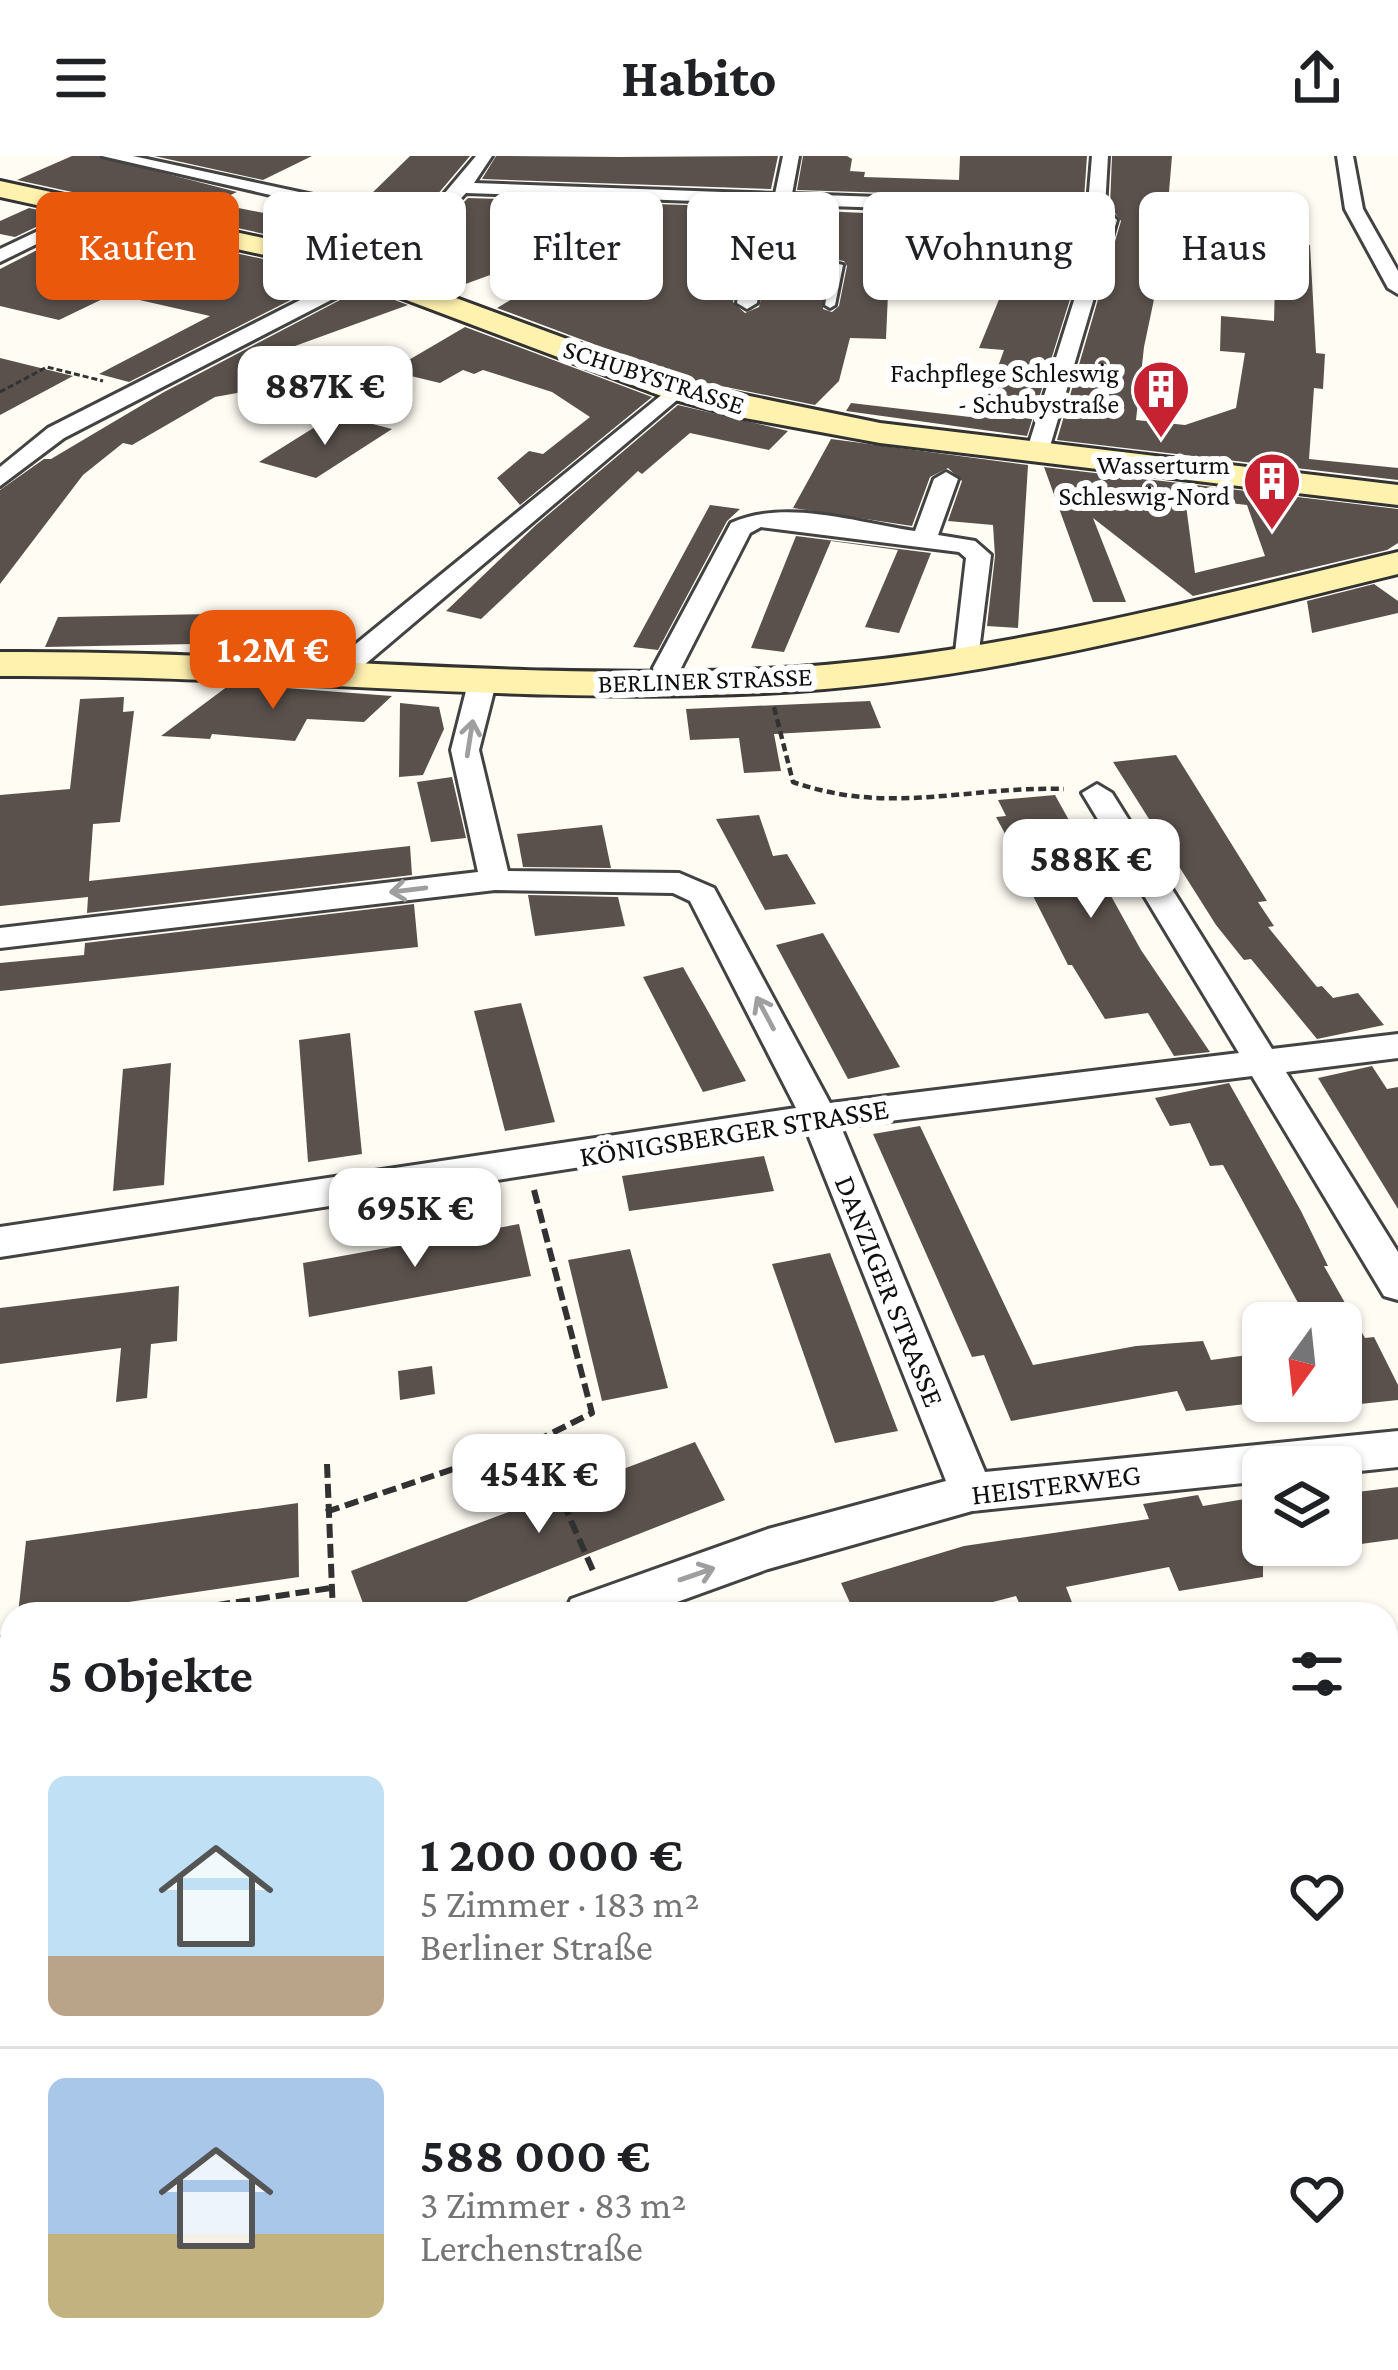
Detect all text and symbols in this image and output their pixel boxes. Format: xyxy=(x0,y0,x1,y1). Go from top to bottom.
icon: menu xyxy=(48,45,114,111)
icon: share xyxy=(1284,45,1350,111)
text: Habito xyxy=(621,48,777,108)
chip: Kaufen xyxy=(36,192,239,300)
chip: Mieten xyxy=(263,192,466,300)
chip: Filter xyxy=(490,192,663,300)
chip: Neu xyxy=(687,192,839,300)
chip: Wohnung xyxy=(863,192,1115,300)
chip: Haus xyxy=(1139,192,1309,300)
street label: SCHUBYSTRASSE xyxy=(560,334,748,420)
pin: 887K € xyxy=(227,346,423,448)
place label: Fachpflege Schleswig - Schubystraße xyxy=(890,358,1119,419)
building icon: Fachpflege Schleswig - Schubystraße xyxy=(1130,358,1192,440)
text: 887K € xyxy=(265,363,385,406)
place label: Wasserturm Schleswig-Nord xyxy=(1058,450,1230,511)
building icon: Wasserturm Schleswig-Nord xyxy=(1241,450,1303,532)
pin: 1.2M € xyxy=(175,610,371,712)
text: 1.2M € xyxy=(217,627,329,670)
street label: BERLINER STRASSE xyxy=(597,661,813,699)
one-way arrow xyxy=(459,720,482,759)
pin: 588K € xyxy=(993,819,1189,921)
text: 588K € xyxy=(1030,836,1152,879)
one-way arrow xyxy=(389,880,428,902)
one-way arrow xyxy=(752,996,775,1032)
street label: KÖNIGSBERGER STRASSE xyxy=(577,1091,891,1173)
pin: 695K € xyxy=(317,1168,513,1270)
street label: DANZIGER STRASSE xyxy=(829,1171,951,1411)
text: 695K € xyxy=(356,1185,474,1228)
north arrow xyxy=(1242,1302,1362,1422)
map controls xyxy=(1242,1302,1362,1566)
pin: 454K € xyxy=(441,1434,637,1536)
button: layers xyxy=(1242,1446,1362,1566)
text: 454K € xyxy=(480,1451,598,1494)
street label: HEISTERWEG xyxy=(969,1457,1143,1511)
one-way arrow xyxy=(677,1561,715,1583)
icon: filters xyxy=(1284,1641,1350,1707)
text: 5 Objekte xyxy=(48,1646,253,1703)
icon: home xyxy=(144,1824,288,1968)
text: 1 200 000 € xyxy=(420,1825,683,1882)
icon: heart xyxy=(1284,1863,1350,1929)
text: 5 Zimmer · 183 m² xyxy=(420,1882,699,1925)
text: Berliner Straße xyxy=(420,1925,653,1968)
icon: home xyxy=(144,2126,288,2270)
text: 588 000 € xyxy=(420,2126,650,2183)
icon: heart xyxy=(1284,2165,1350,2231)
text: 3 Zimmer · 83 m² xyxy=(420,2183,687,2226)
text: Lerchenstraße xyxy=(420,2226,643,2269)

